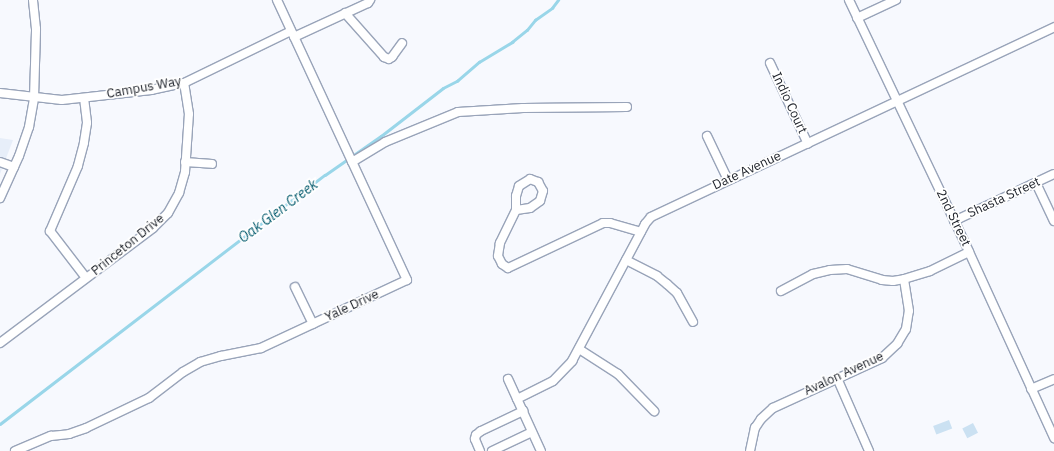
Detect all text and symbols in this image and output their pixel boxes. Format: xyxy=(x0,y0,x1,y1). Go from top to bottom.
street label: Indio Court xyxy=(768,70,810,136)
street label: Campus Way xyxy=(105,74,183,102)
street label: Date Avenue xyxy=(710,148,784,194)
street label: Shasta Street xyxy=(965,174,1043,222)
water label: Oak Glen Creek xyxy=(235,176,321,246)
street label: 2nd Street xyxy=(933,187,973,249)
street label: Princeton Drive xyxy=(88,211,168,279)
street label: Yale Drive xyxy=(322,287,382,325)
street label: Avalon Avenue xyxy=(802,349,886,399)

